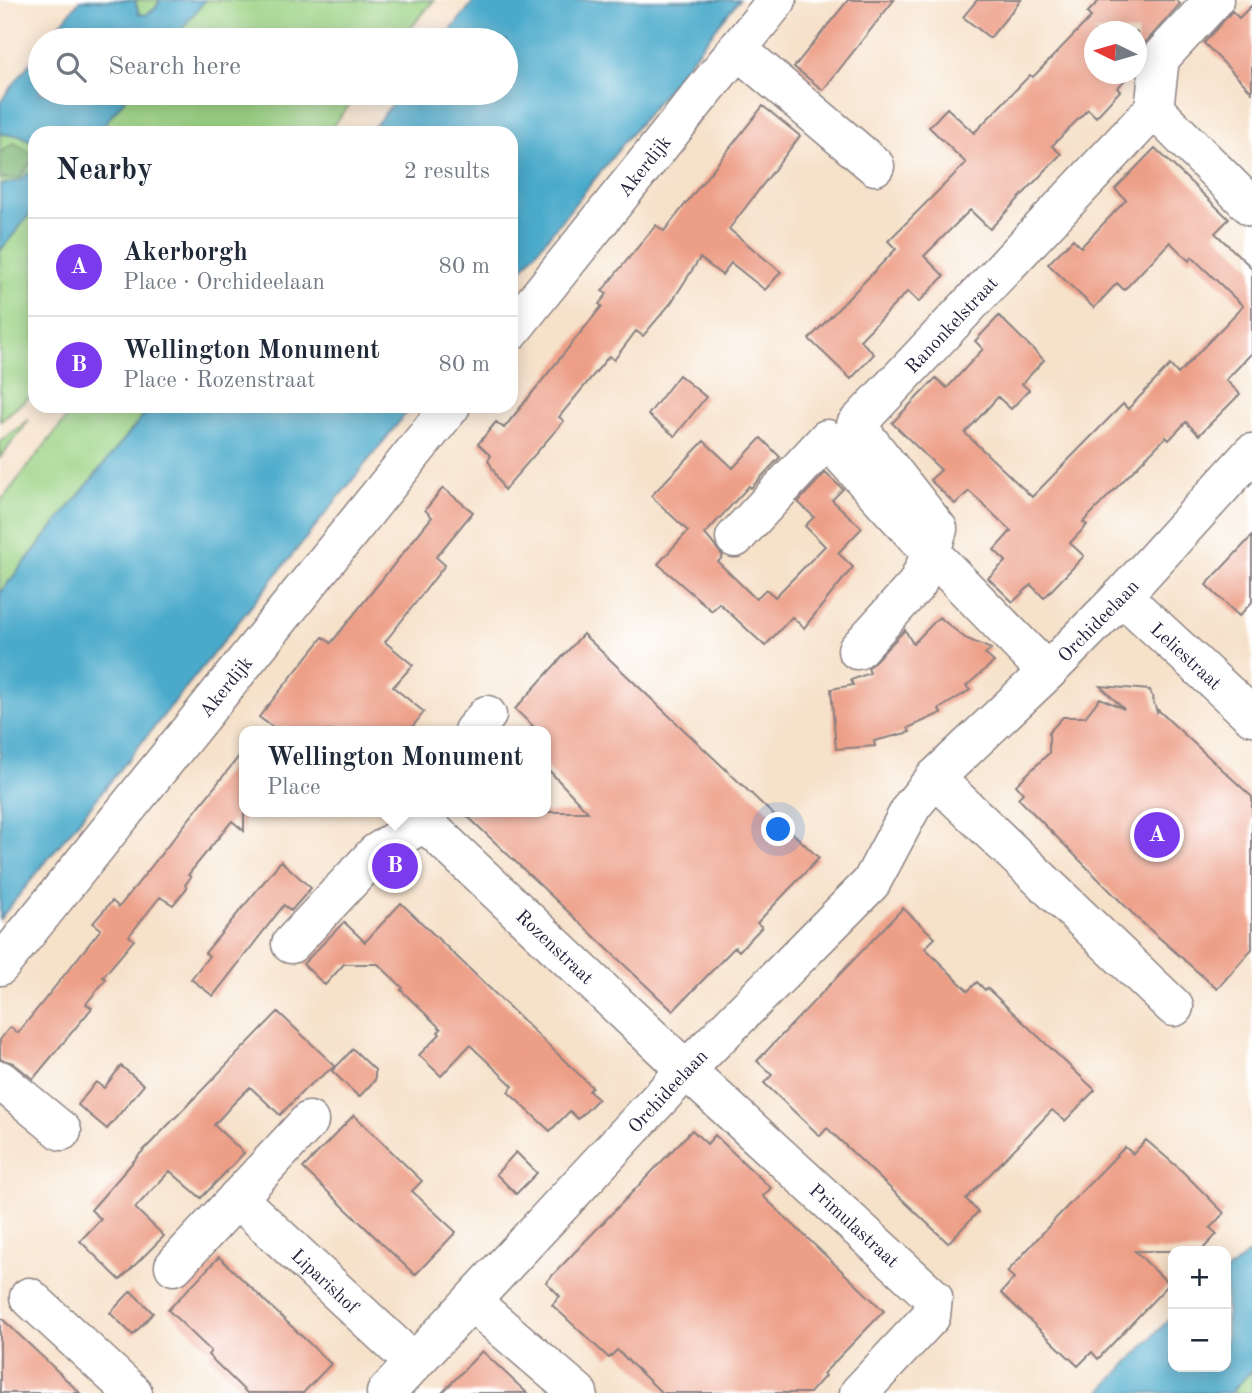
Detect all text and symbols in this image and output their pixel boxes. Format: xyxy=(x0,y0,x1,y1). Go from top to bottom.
north arrow xyxy=(1084,21,1147,84)
search box xyxy=(28,28,518,105)
icon: search xyxy=(52,48,90,86)
text: Search here xyxy=(108,54,241,80)
street label: Akerdijk xyxy=(616,133,676,201)
text: Nearby xyxy=(56,156,153,186)
text: 2 results xyxy=(404,160,490,183)
text: Akerborgh xyxy=(123,240,248,266)
text: A xyxy=(70,255,88,278)
text: 80 m xyxy=(439,255,490,278)
text: Place · Orchideelaan xyxy=(123,271,325,294)
street label: Ranonkelstraat xyxy=(903,274,1003,378)
text: Wellington Monument xyxy=(123,338,380,364)
text: B xyxy=(71,353,87,376)
text: 80 m xyxy=(439,353,490,376)
text: Place · Rozenstraat xyxy=(123,369,315,392)
street label: Orchideelaan xyxy=(1056,577,1144,667)
street label: Leliestraat xyxy=(1146,620,1224,695)
street label: Akerdijk xyxy=(197,654,257,722)
popup xyxy=(239,726,551,817)
text: Wellington Monument xyxy=(267,745,523,771)
text: Place xyxy=(267,776,321,799)
pin: A xyxy=(1134,809,1180,861)
your location xyxy=(761,812,795,846)
pin: B xyxy=(372,840,418,892)
street label: Rozenstraat xyxy=(511,907,596,989)
street label: Orchideelaan xyxy=(626,1047,712,1138)
street label: Primulastraat xyxy=(805,1181,901,1272)
map controls xyxy=(1168,1246,1231,1372)
button: + xyxy=(1168,1246,1231,1309)
street label: Liparishof xyxy=(286,1247,362,1319)
button: − xyxy=(1168,1309,1231,1372)

